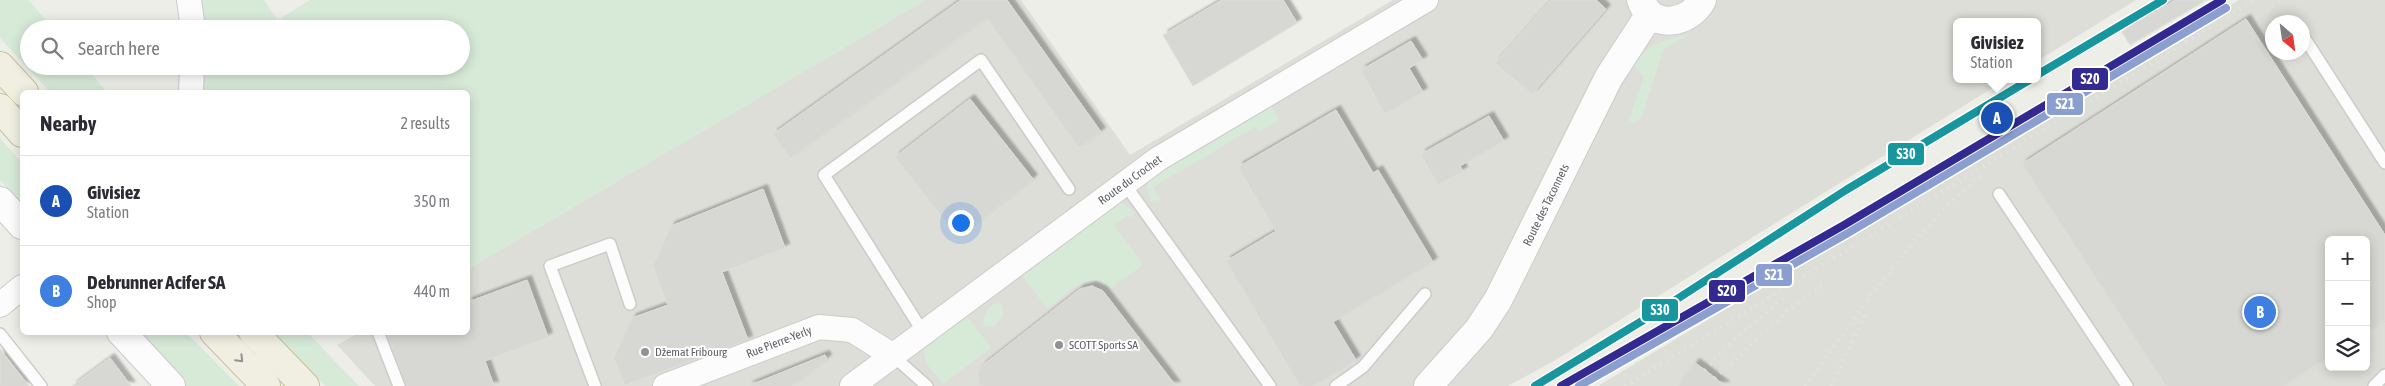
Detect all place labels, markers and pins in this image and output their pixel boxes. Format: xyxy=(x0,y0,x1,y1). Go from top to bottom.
pin: A xyxy=(1981,99,2013,137)
pin: B xyxy=(2244,293,2276,331)
place label: SCOTT Sports SA xyxy=(1069,338,1138,352)
marker: SCOTT Sports SA xyxy=(1053,339,1065,351)
place label: Džemat Fribourg xyxy=(655,345,728,359)
marker: Džemat Fribourg xyxy=(639,346,651,358)

